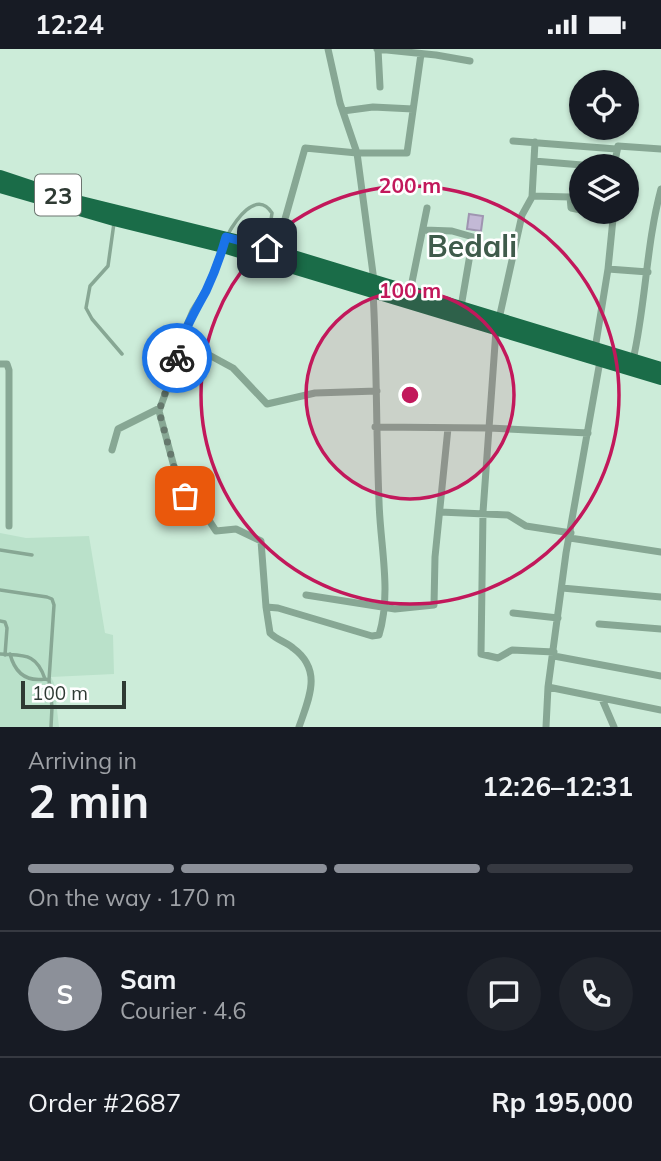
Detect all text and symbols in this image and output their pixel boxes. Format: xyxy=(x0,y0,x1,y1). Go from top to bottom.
text: 12:24 xyxy=(35,8,104,41)
map controls xyxy=(569,70,639,224)
button: locate xyxy=(569,70,639,140)
button: layers xyxy=(569,154,639,224)
text: 200 m xyxy=(379,172,441,198)
road number: 23 xyxy=(35,175,81,215)
pin xyxy=(237,218,297,278)
district label: Bedali xyxy=(427,227,517,265)
icon: home xyxy=(248,229,286,267)
text: 100 m xyxy=(379,277,441,303)
courier xyxy=(142,323,212,393)
icon: bike xyxy=(158,339,196,377)
centre of rings xyxy=(398,383,422,407)
pin xyxy=(155,466,215,526)
icon: bag xyxy=(166,477,204,515)
scale bar xyxy=(21,678,126,710)
text: 100 m xyxy=(32,681,88,705)
text: Arriving in xyxy=(28,746,137,775)
text: 12:26–12:31 xyxy=(482,770,633,803)
text: 2 min xyxy=(28,772,149,830)
text: On the way · 170 m xyxy=(28,883,236,912)
button: chat xyxy=(467,957,541,1031)
button: phone xyxy=(559,957,633,1031)
text: Sam xyxy=(120,963,176,996)
text: S xyxy=(57,978,73,1011)
text: Courier · 4.6 xyxy=(120,996,246,1025)
text: Order #2687 xyxy=(28,1086,181,1119)
text: Rp 195,000 xyxy=(491,1086,633,1119)

